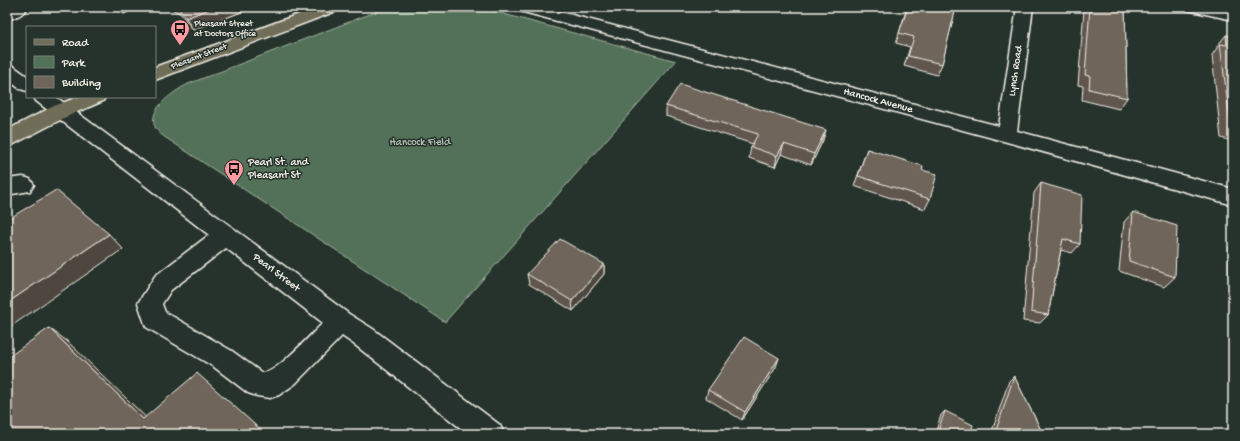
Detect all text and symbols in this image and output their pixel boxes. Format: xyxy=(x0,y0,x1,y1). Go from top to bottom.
bus stop icon: Pleasant Street at Doctors Office xyxy=(169,18,191,46)
place label: Pleasant Street at Doctors Office xyxy=(193,19,256,40)
legend xyxy=(26,26,156,98)
text: Road xyxy=(62,37,89,51)
street label: Pleasant Street xyxy=(169,41,230,73)
street label: Lynch Road xyxy=(1007,43,1026,97)
text: Park xyxy=(61,57,87,71)
text: Building xyxy=(61,77,101,91)
street label: Hancock Avenue xyxy=(842,86,914,116)
park label: Hancock Field xyxy=(390,137,452,149)
place label: Pearl St. and Pleasant St xyxy=(247,157,310,182)
bus stop icon: Pearl St. and Pleasant St xyxy=(223,158,245,186)
street label: Pearl Street xyxy=(249,251,303,296)

